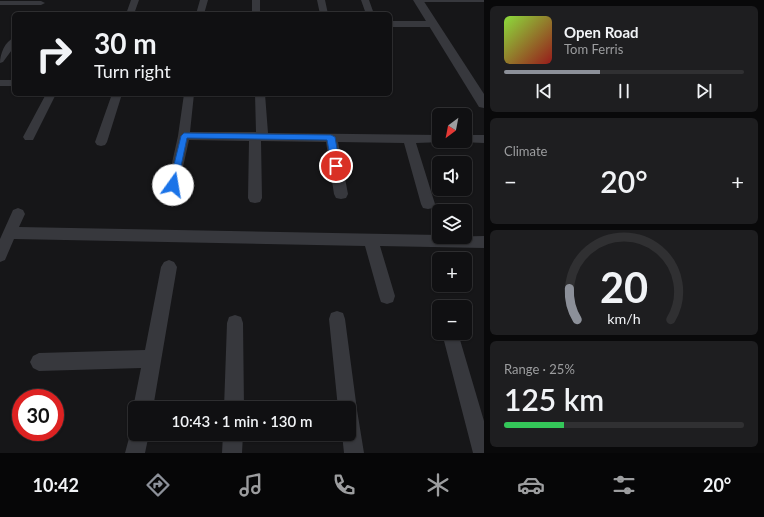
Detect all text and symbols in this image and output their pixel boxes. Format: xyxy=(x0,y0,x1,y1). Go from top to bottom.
text: Open Road xyxy=(564,23,639,41)
text: 30 m xyxy=(94,26,157,60)
icon: right xyxy=(28,28,80,80)
text: Tom Ferris xyxy=(564,41,623,57)
text: Turn right xyxy=(94,60,171,82)
icon: previous xyxy=(533,80,555,102)
icon: pause xyxy=(613,80,635,102)
icon: next xyxy=(693,80,715,102)
north arrow xyxy=(432,108,472,148)
map controls xyxy=(432,108,472,340)
text: Climate xyxy=(504,143,547,159)
pin xyxy=(319,149,353,183)
icon: arrive xyxy=(325,155,347,177)
button: sound xyxy=(432,156,472,196)
text: 20° xyxy=(600,163,648,199)
position arrow xyxy=(152,164,194,206)
text: − xyxy=(504,168,517,195)
text: + xyxy=(731,168,744,195)
button: layers xyxy=(432,204,472,244)
button: + xyxy=(432,252,472,292)
text: 20 xyxy=(600,262,648,312)
button: − xyxy=(432,300,472,340)
text: km/h xyxy=(607,310,641,327)
text: Range · 25% xyxy=(504,361,575,377)
text: 125 km xyxy=(504,381,604,417)
speed limit sign: 30 xyxy=(12,389,64,441)
text: 10:43 · 1 min · 130 m xyxy=(172,412,312,430)
icon: directions xyxy=(144,471,172,499)
icon: music xyxy=(237,471,265,499)
icon: phone xyxy=(330,471,358,499)
icon: climate xyxy=(424,471,452,499)
icon: car xyxy=(517,471,545,499)
icon: filters xyxy=(610,471,638,499)
text: 10:42 xyxy=(33,474,79,496)
text: 20° xyxy=(703,474,731,496)

